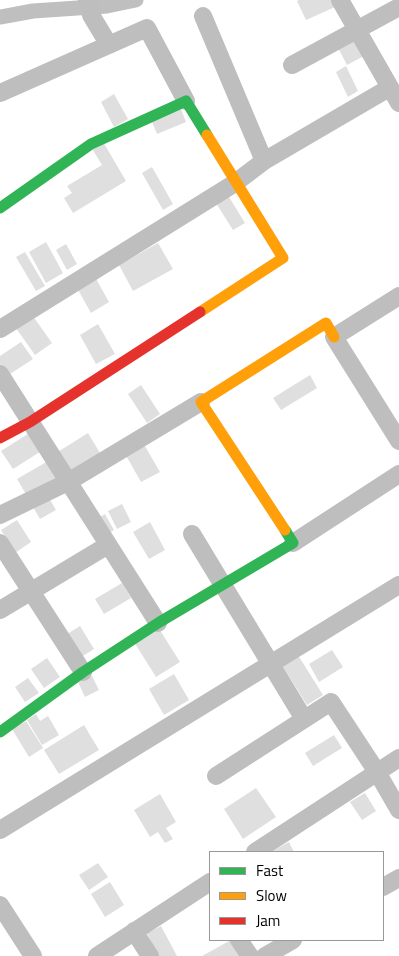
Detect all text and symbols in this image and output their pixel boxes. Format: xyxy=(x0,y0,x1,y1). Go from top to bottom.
legend xyxy=(209,851,384,941)
text: Fast xyxy=(256,859,283,882)
text: Slow xyxy=(256,884,287,907)
text: Jam xyxy=(256,909,280,932)

